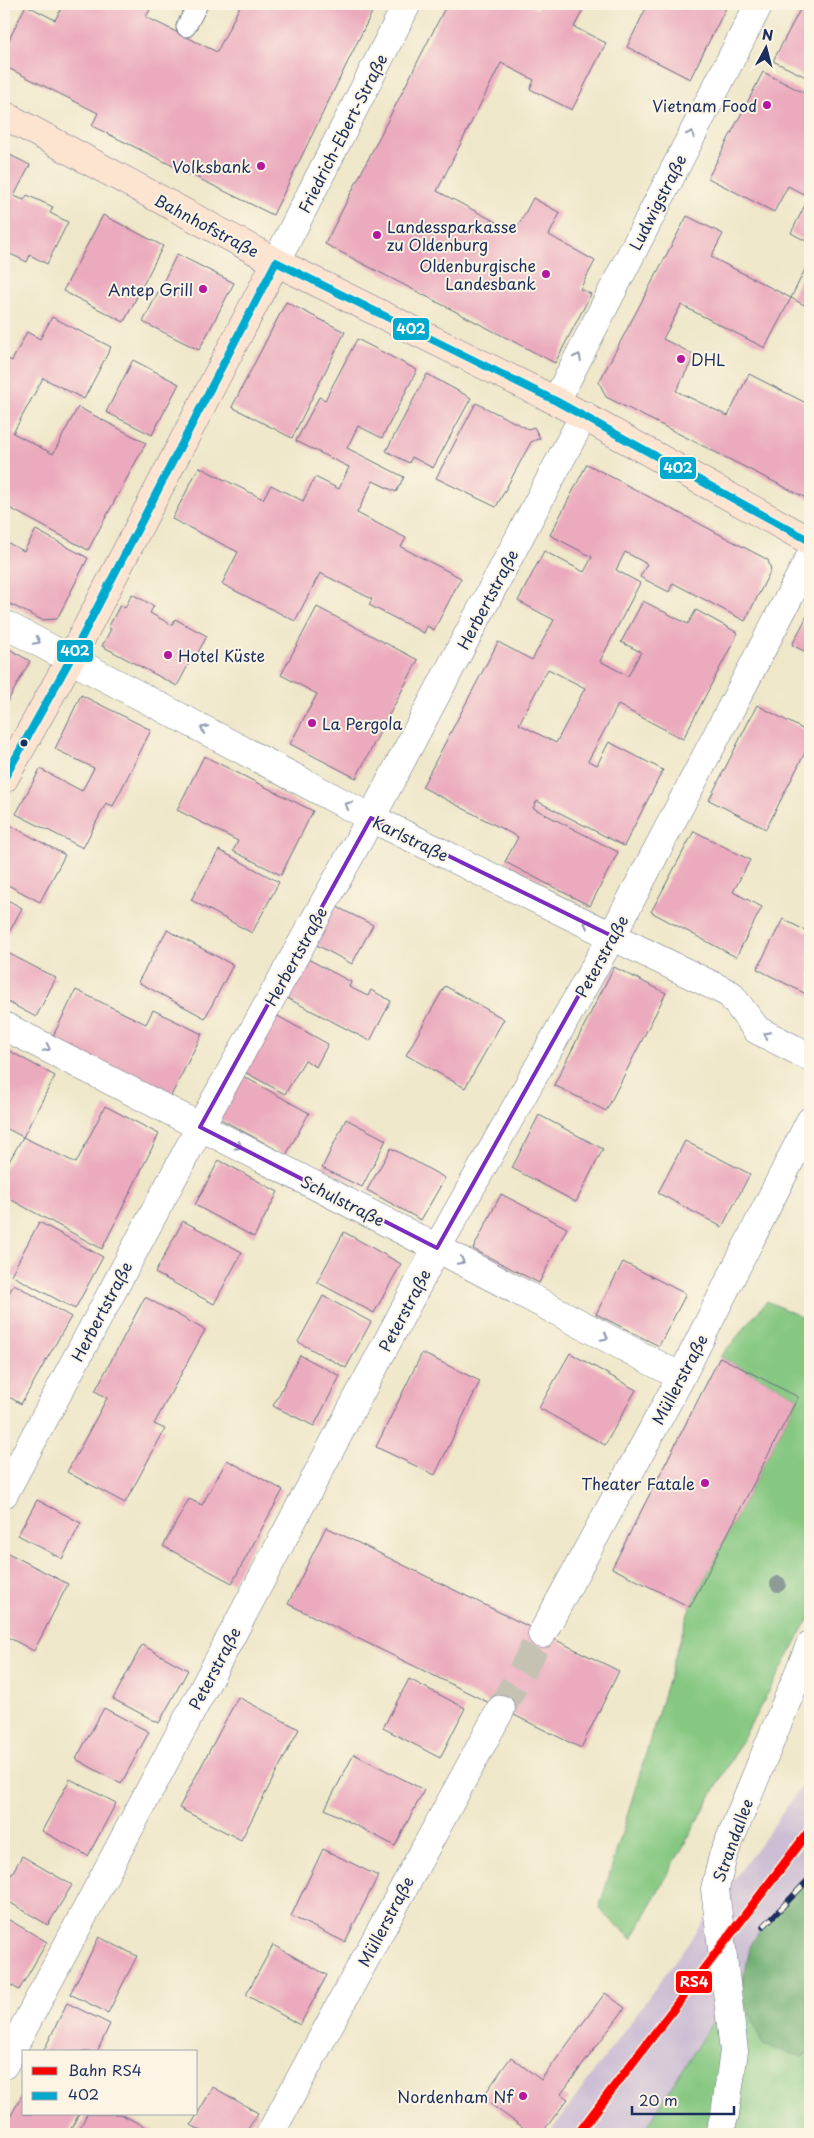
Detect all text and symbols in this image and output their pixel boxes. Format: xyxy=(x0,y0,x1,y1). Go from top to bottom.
north arrow xyxy=(742,22,792,72)
text: N xyxy=(761,24,774,46)
street label: Friedrich-Ebert-Straße xyxy=(291,49,393,217)
place label: Vietnam Food xyxy=(652,93,757,117)
marker: Vietnam Food xyxy=(761,99,773,111)
one-way arrow xyxy=(685,130,695,139)
street label: Ludwigstraße xyxy=(623,150,691,254)
place label: Volksbank xyxy=(172,154,251,178)
marker: Volksbank xyxy=(255,160,267,172)
street label: Bahnhofstraße xyxy=(150,187,264,263)
place label: Landessparkasse zu Oldenburg xyxy=(387,214,517,256)
marker: Landessparkasse zu Oldenburg xyxy=(371,229,383,241)
place label: Oldenburgische Landesbank xyxy=(419,253,536,295)
marker: Oldenburgische Landesbank xyxy=(540,268,552,280)
place label: Antep Grill xyxy=(108,277,193,301)
marker: Antep Grill xyxy=(197,283,209,295)
line badge: 402 xyxy=(392,317,430,341)
text: 402 xyxy=(396,318,426,339)
place label: DHL xyxy=(691,347,725,371)
one-way arrow xyxy=(572,353,582,362)
marker: DHL xyxy=(675,353,687,365)
line badge: 402 xyxy=(659,456,697,480)
text: 402 xyxy=(663,457,693,478)
street label: Herbertstraße xyxy=(451,545,523,653)
one-way arrow xyxy=(32,635,41,645)
line badge: 402 xyxy=(56,639,94,663)
text: 402 xyxy=(60,640,90,661)
place label: Hotel Küste xyxy=(178,643,265,667)
marker: Hotel Küste xyxy=(162,649,174,661)
place label: La Pergola xyxy=(322,711,402,735)
marker: La Pergola xyxy=(306,717,318,729)
one-way arrow xyxy=(200,725,209,735)
unlabelled marker xyxy=(19,738,29,748)
one-way arrow xyxy=(344,802,353,812)
street label: Karlstraße xyxy=(369,809,453,867)
street label: Herbertstraße xyxy=(258,902,332,1010)
street label: Peterstraße xyxy=(568,910,634,1002)
one-way arrow xyxy=(583,920,592,930)
one-way arrow xyxy=(763,1031,772,1041)
one-way arrow xyxy=(42,1042,51,1052)
one-way arrow xyxy=(233,1140,242,1150)
street label: Schulstraße xyxy=(297,1169,389,1231)
one-way arrow xyxy=(456,1255,465,1265)
street label: Herbertstraße xyxy=(65,1257,137,1365)
street label: Peterstraße xyxy=(372,1264,436,1356)
street label: Müllerstraße xyxy=(645,1329,713,1429)
one-way arrow xyxy=(599,1330,608,1340)
place label: Theater Fatale xyxy=(581,1471,695,1495)
marker: Theater Fatale xyxy=(699,1477,711,1489)
street label: Peterstraße xyxy=(182,1622,246,1714)
street label: Strandallee xyxy=(706,1795,758,1885)
street label: Müllerstraße xyxy=(351,1871,419,1971)
line badge: RS4 xyxy=(675,1970,713,1994)
text: RS4 xyxy=(680,1971,709,1992)
legend xyxy=(22,2050,198,2116)
text: Bahn RS4 xyxy=(68,2058,142,2081)
text: 402 xyxy=(68,2082,99,2105)
scale bar xyxy=(632,2083,734,2115)
place label: Nordenham Nf xyxy=(397,2084,514,2108)
text: 20 m xyxy=(639,2088,678,2111)
marker: Nordenham Nf xyxy=(517,2090,529,2102)

